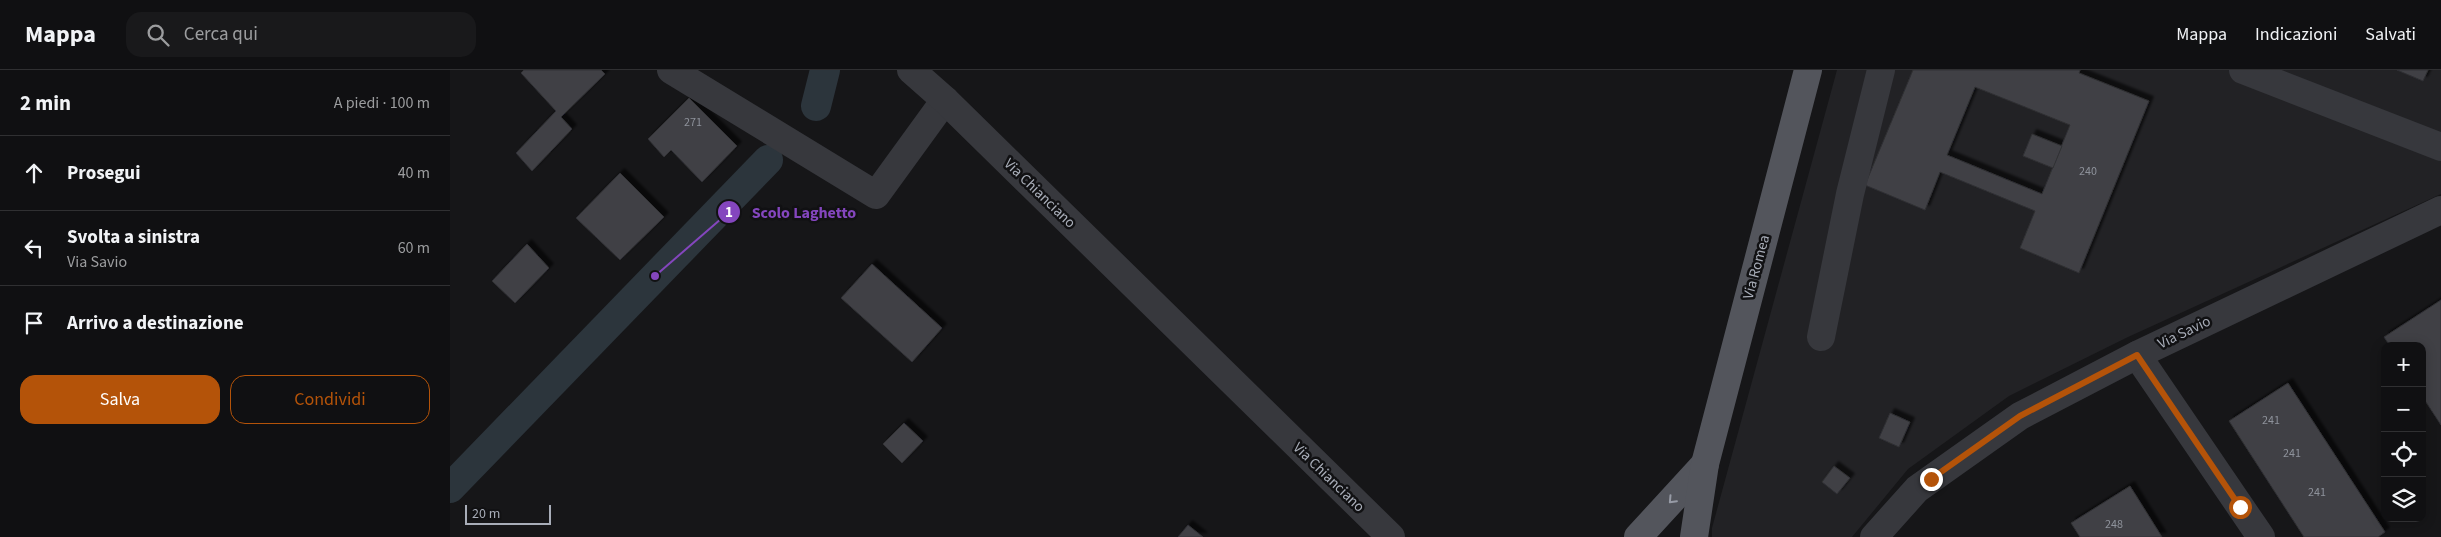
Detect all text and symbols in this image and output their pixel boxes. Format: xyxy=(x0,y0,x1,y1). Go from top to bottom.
search box xyxy=(126,12,476,57)
text: Mappa xyxy=(25,17,96,52)
icon: search xyxy=(144,21,172,49)
text: Cerca qui xyxy=(184,21,258,48)
text: Mappa xyxy=(2176,22,2227,47)
text: Indicazioni xyxy=(2255,22,2337,47)
text: Salvati xyxy=(2365,22,2416,47)
text: 2 min xyxy=(20,88,71,118)
text: A piedi · 100 m xyxy=(334,92,430,114)
house number: 271 xyxy=(684,114,702,131)
street label: Via Chianciano xyxy=(999,154,1080,233)
icon: ahead xyxy=(20,159,48,187)
text: Prosegui xyxy=(67,160,140,187)
text: 40 m xyxy=(398,162,430,184)
house number: 240 xyxy=(2079,163,2097,180)
callout: Scolo Laghetto xyxy=(716,196,866,227)
text: 1 xyxy=(725,202,733,223)
text: Scolo Laghetto xyxy=(752,202,856,224)
text: Svolta a sinistra xyxy=(67,224,200,251)
street label: Via Romea xyxy=(1738,233,1775,302)
icon: left xyxy=(20,234,48,262)
text: 60 m xyxy=(398,237,430,259)
text: Via Savio xyxy=(67,251,127,273)
icon: arrive xyxy=(20,309,48,337)
text: Arrivo a destinazione xyxy=(67,310,244,337)
street label: Via Savio xyxy=(2154,311,2214,354)
map controls xyxy=(2381,342,2426,522)
button: + xyxy=(2381,342,2426,387)
button: Salva xyxy=(20,375,220,424)
button: Condividi xyxy=(230,375,430,424)
button: − xyxy=(2381,387,2426,432)
house number: 241 xyxy=(2262,412,2280,429)
button: locate xyxy=(2381,432,2426,477)
street label: Via Chianciano xyxy=(1288,438,1369,517)
house number: 241 xyxy=(2283,445,2301,462)
route end xyxy=(1920,468,1943,491)
button: layers xyxy=(2381,477,2426,522)
house number: 241 xyxy=(2308,484,2326,501)
one-way arrow xyxy=(1669,495,1678,504)
route start xyxy=(2229,496,2252,519)
scale bar xyxy=(465,502,551,525)
text: 20 m xyxy=(472,504,500,524)
house number: 248 xyxy=(2105,516,2123,533)

